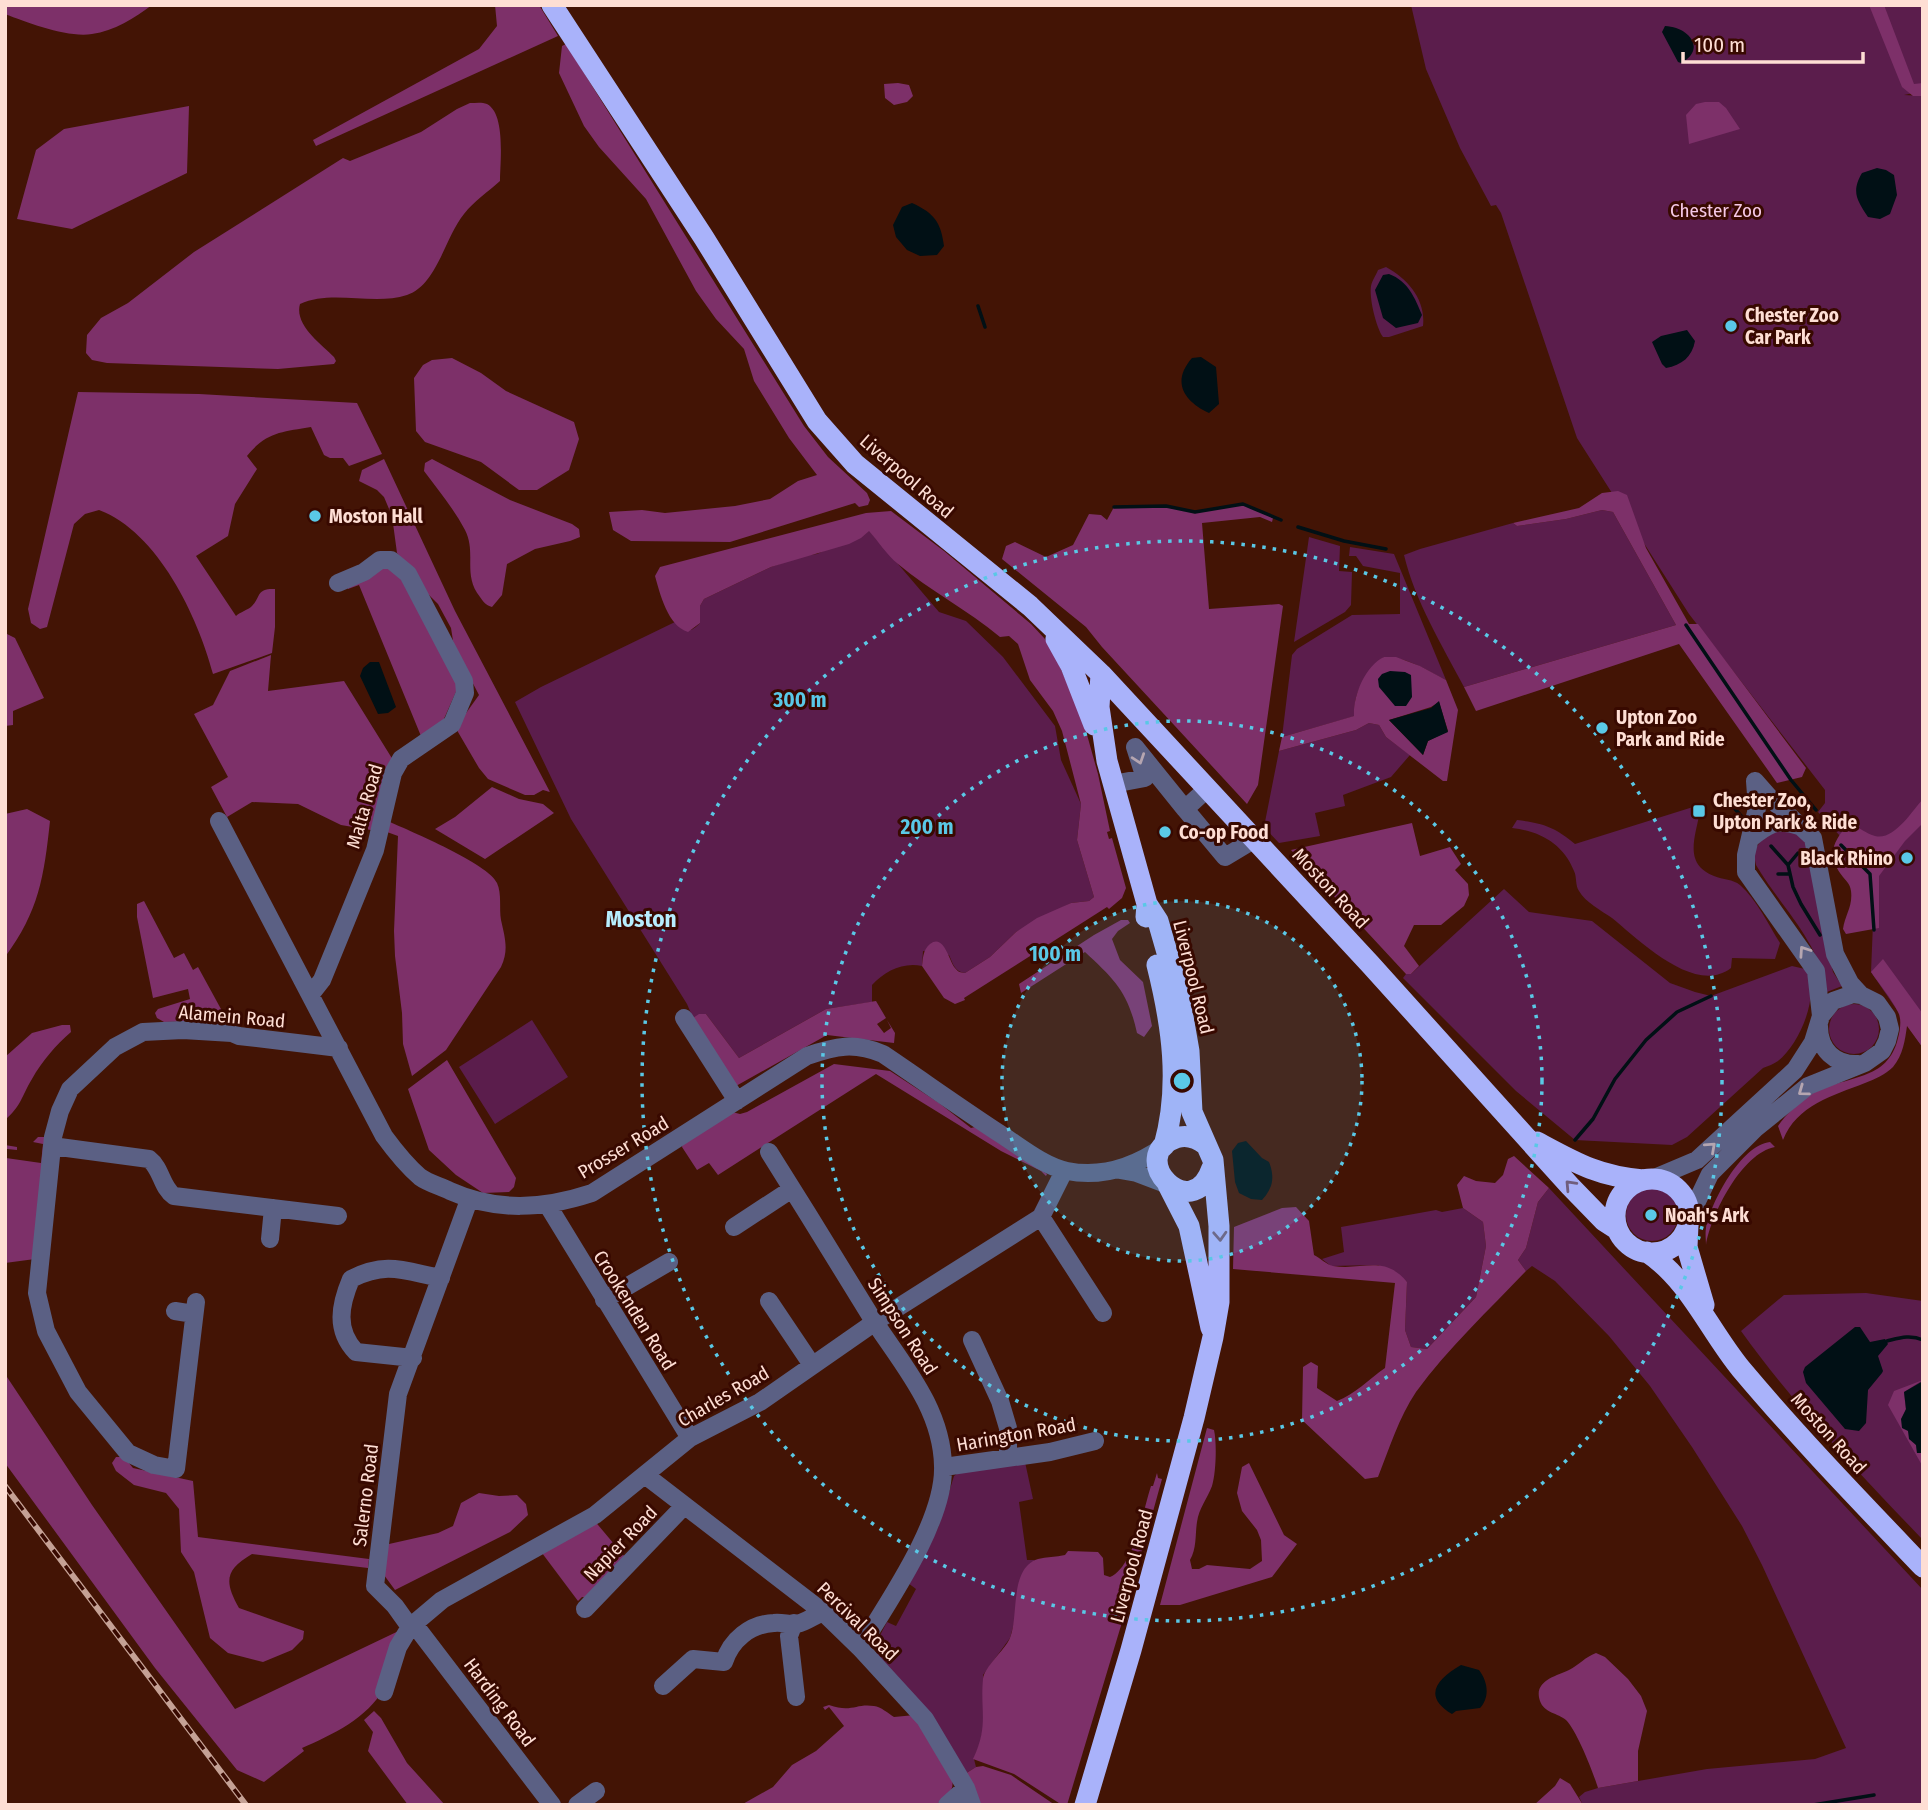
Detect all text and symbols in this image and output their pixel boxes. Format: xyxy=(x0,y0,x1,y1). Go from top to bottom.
scale bar xyxy=(1683,21,1863,65)
text: 100 m xyxy=(1694,32,1745,58)
park label: Chester Zoo xyxy=(1670,199,1762,222)
place label: Chester Zoo Car Park xyxy=(1745,304,1839,349)
marker: Chester Zoo Car Park xyxy=(1723,318,1739,334)
street label: Liverpool Road xyxy=(855,429,958,523)
place label: Moston Hall xyxy=(329,505,423,528)
marker: Moston Hall xyxy=(307,508,323,524)
text: 300 m xyxy=(772,687,827,713)
place label: Upton Zoo Park and Ride xyxy=(1616,706,1725,751)
marker: Upton Zoo Park and Ride xyxy=(1594,720,1610,736)
one-way arrow xyxy=(1131,753,1145,765)
street label: Malta Road xyxy=(341,761,388,851)
place label: Chester Zoo, Upton Park & Ride xyxy=(1713,789,1857,834)
marker: Chester Zoo, Upton Park & Ride xyxy=(1691,803,1707,819)
text: 200 m xyxy=(899,814,954,840)
place label: Co-op Food xyxy=(1179,821,1269,844)
marker: Co-op Food xyxy=(1157,824,1173,840)
street label: Moston Road xyxy=(1288,843,1374,933)
place label: Black Rhino xyxy=(1800,847,1893,870)
marker: Black Rhino xyxy=(1899,850,1915,866)
district label: Moston xyxy=(606,905,676,933)
street label: Liverpool Road xyxy=(1168,918,1219,1036)
text: 100 m xyxy=(1029,941,1081,967)
one-way arrow xyxy=(1800,946,1812,959)
street label: Alamein Road xyxy=(178,1000,286,1033)
centre of rings xyxy=(1170,1069,1194,1093)
one-way arrow xyxy=(1798,1083,1811,1095)
street label: Prosser Road xyxy=(574,1111,673,1183)
one-way arrow xyxy=(1703,1143,1716,1155)
one-way arrow xyxy=(1565,1180,1578,1193)
place label: Noah's Ark xyxy=(1665,1204,1749,1227)
marker: Noah's Ark xyxy=(1643,1207,1659,1223)
one-way arrow xyxy=(1212,1231,1227,1242)
street label: Crookenden Road xyxy=(589,1246,681,1374)
street label: Simpson Road xyxy=(863,1274,942,1379)
street label: Charles Road xyxy=(673,1361,773,1432)
street label: Moston Road xyxy=(1786,1388,1871,1479)
street label: Harington Road xyxy=(955,1413,1078,1456)
street label: Salerno Road xyxy=(348,1442,383,1548)
street label: Napier Road xyxy=(579,1501,662,1586)
street label: Liverpool Road xyxy=(1105,1507,1158,1625)
street label: Percival Road xyxy=(812,1577,903,1666)
street label: Harding Road xyxy=(459,1654,540,1751)

